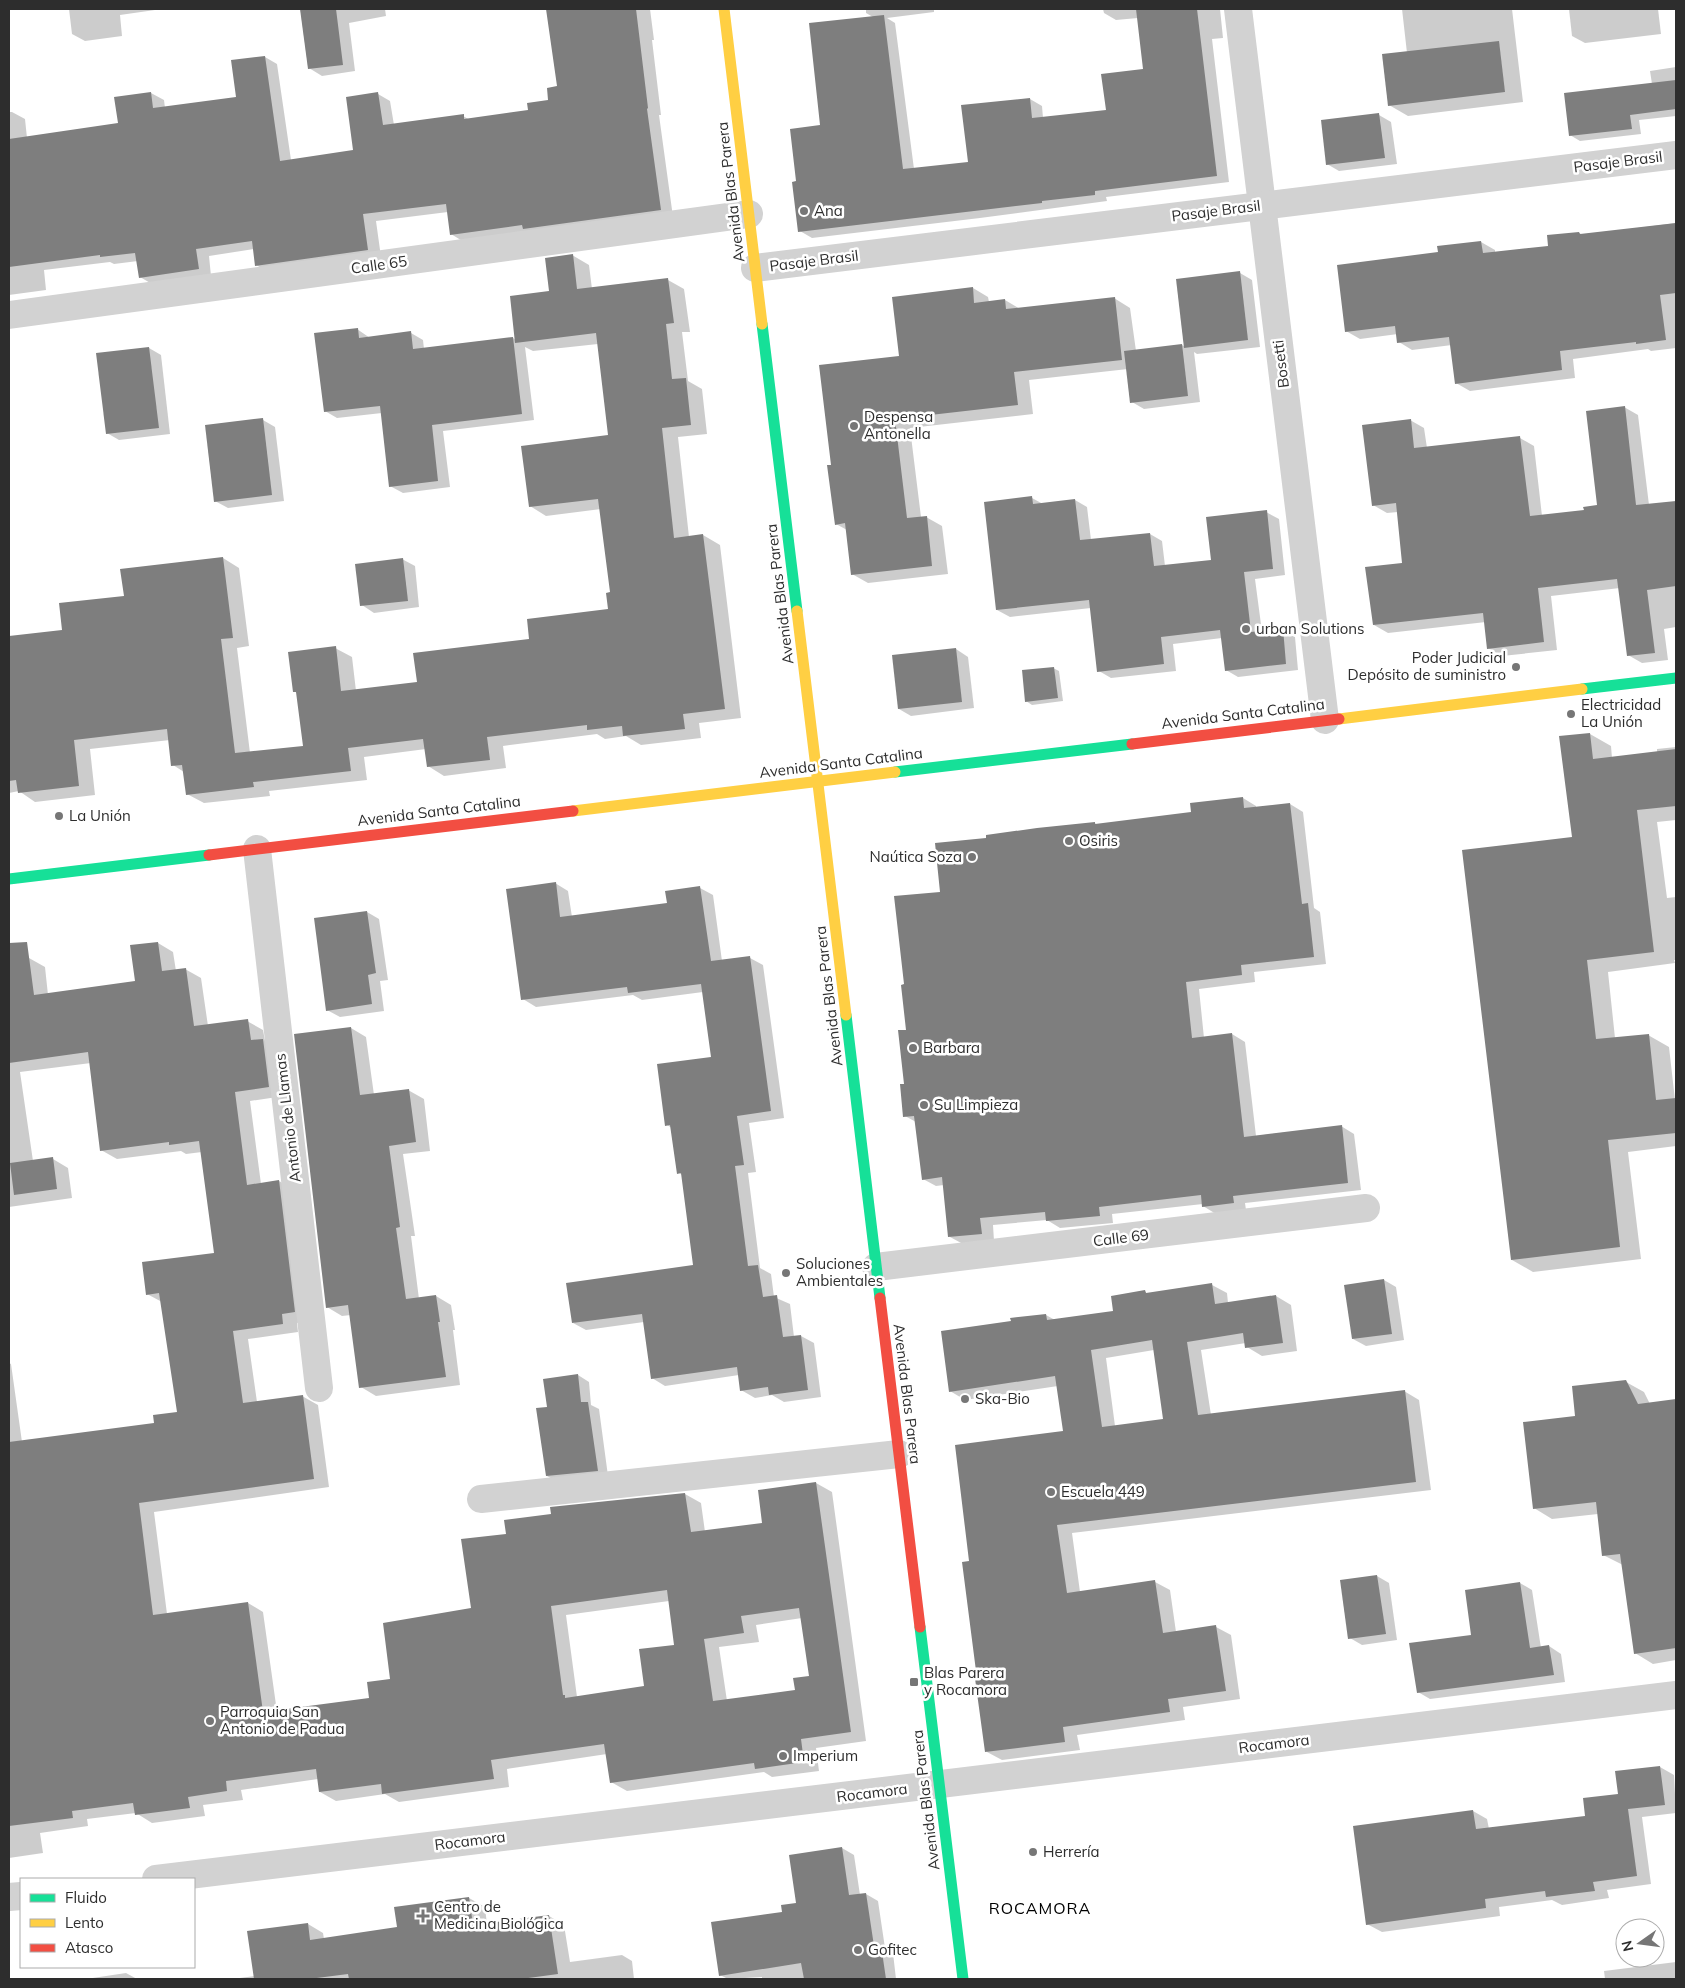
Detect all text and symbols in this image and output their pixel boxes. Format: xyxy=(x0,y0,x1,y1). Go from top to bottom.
street label: Avenida Blas Parera xyxy=(712,121,749,263)
street label: Pasaje Brasil xyxy=(1572,147,1664,176)
street label: Pasaje Brasil xyxy=(1170,196,1262,225)
place label: Ana xyxy=(814,201,843,220)
marker: Ana xyxy=(798,205,810,217)
street label: Pasaje Brasil xyxy=(768,246,860,275)
street label: Calle 65 xyxy=(350,251,408,278)
street label: Bosetti xyxy=(1268,339,1293,389)
place label: Despensa Antonella xyxy=(864,407,933,443)
marker: Despensa Antonella xyxy=(848,420,860,432)
street label: Avenida Blas Parera xyxy=(761,523,798,665)
place label: urban Solutions xyxy=(1256,619,1365,638)
marker: urban Solutions xyxy=(1240,623,1252,635)
place label: Poder Judicial Depósito de suministro xyxy=(1348,648,1506,684)
marker: Poder Judicial Depósito de suministro xyxy=(1510,661,1522,673)
street label: Avenida Santa Catalina xyxy=(1160,694,1326,733)
place label: Electricidad La Unión xyxy=(1581,695,1661,731)
marker: Electricidad La Unión xyxy=(1565,708,1577,720)
street label: Avenida Santa Catalina xyxy=(758,743,924,782)
street label: Avenida Santa Catalina xyxy=(356,791,522,830)
place label: La Unión xyxy=(69,806,131,825)
marker: La Unión xyxy=(53,810,65,822)
place label: Osiris xyxy=(1079,831,1118,850)
marker: Osiris xyxy=(1063,835,1075,847)
place label: Naútica Soza xyxy=(870,847,962,866)
marker: Naútica Soza xyxy=(966,851,978,863)
street label: Avenida Blas Parera xyxy=(810,925,847,1067)
place label: Barbara xyxy=(923,1038,980,1057)
marker: Barbara xyxy=(907,1042,919,1054)
street label: Antonio de Llamas xyxy=(270,1052,305,1184)
place label: Su Limpieza xyxy=(934,1095,1018,1114)
marker: Su Limpieza xyxy=(918,1099,930,1111)
street label: Calle 69 xyxy=(1092,1225,1150,1250)
place label: Soluciones Ambientales xyxy=(796,1254,883,1290)
marker: Soluciones Ambientales xyxy=(780,1267,792,1279)
street label: Avenida Blas Parera xyxy=(889,1323,926,1465)
place label: Ska-Bio xyxy=(975,1389,1030,1408)
marker: Ska-Bio xyxy=(959,1393,971,1405)
place label: Escuela 449 xyxy=(1061,1482,1145,1501)
marker: Escuela 449 xyxy=(1045,1486,1057,1498)
place label: Blas Parera y Rocamora xyxy=(924,1663,1007,1699)
marker: Blas Parera y Rocamora xyxy=(908,1676,920,1688)
place label: Parroquia San Antonio de Padua xyxy=(220,1702,345,1738)
marker: Parroquia San Antonio de Padua xyxy=(204,1715,216,1727)
street label: Avenida Blas Parera xyxy=(907,1729,944,1871)
street label: Rocamora xyxy=(1237,1730,1310,1757)
place label: Imperium xyxy=(793,1746,858,1765)
marker: Imperium xyxy=(777,1750,789,1762)
street label: Rocamora xyxy=(835,1779,908,1806)
street label: Rocamora xyxy=(433,1827,506,1854)
place label: Herrería xyxy=(1043,1842,1100,1861)
marker: Herrería xyxy=(1027,1846,1039,1858)
legend xyxy=(20,1878,195,1968)
text: Fluido xyxy=(65,1888,107,1907)
place label: Centro de Medicina Biológica xyxy=(434,1897,564,1933)
district label: ROCAMORA xyxy=(989,1898,1091,1918)
marker: Centro de Medicina Biológica xyxy=(416,1909,430,1923)
text: Lento xyxy=(65,1913,104,1932)
north arrow xyxy=(1615,1918,1665,1968)
text: Atasco xyxy=(65,1938,113,1957)
text: N xyxy=(1617,1939,1637,1953)
place label: Gofitec xyxy=(868,1940,917,1959)
marker: Gofitec xyxy=(852,1944,864,1956)

